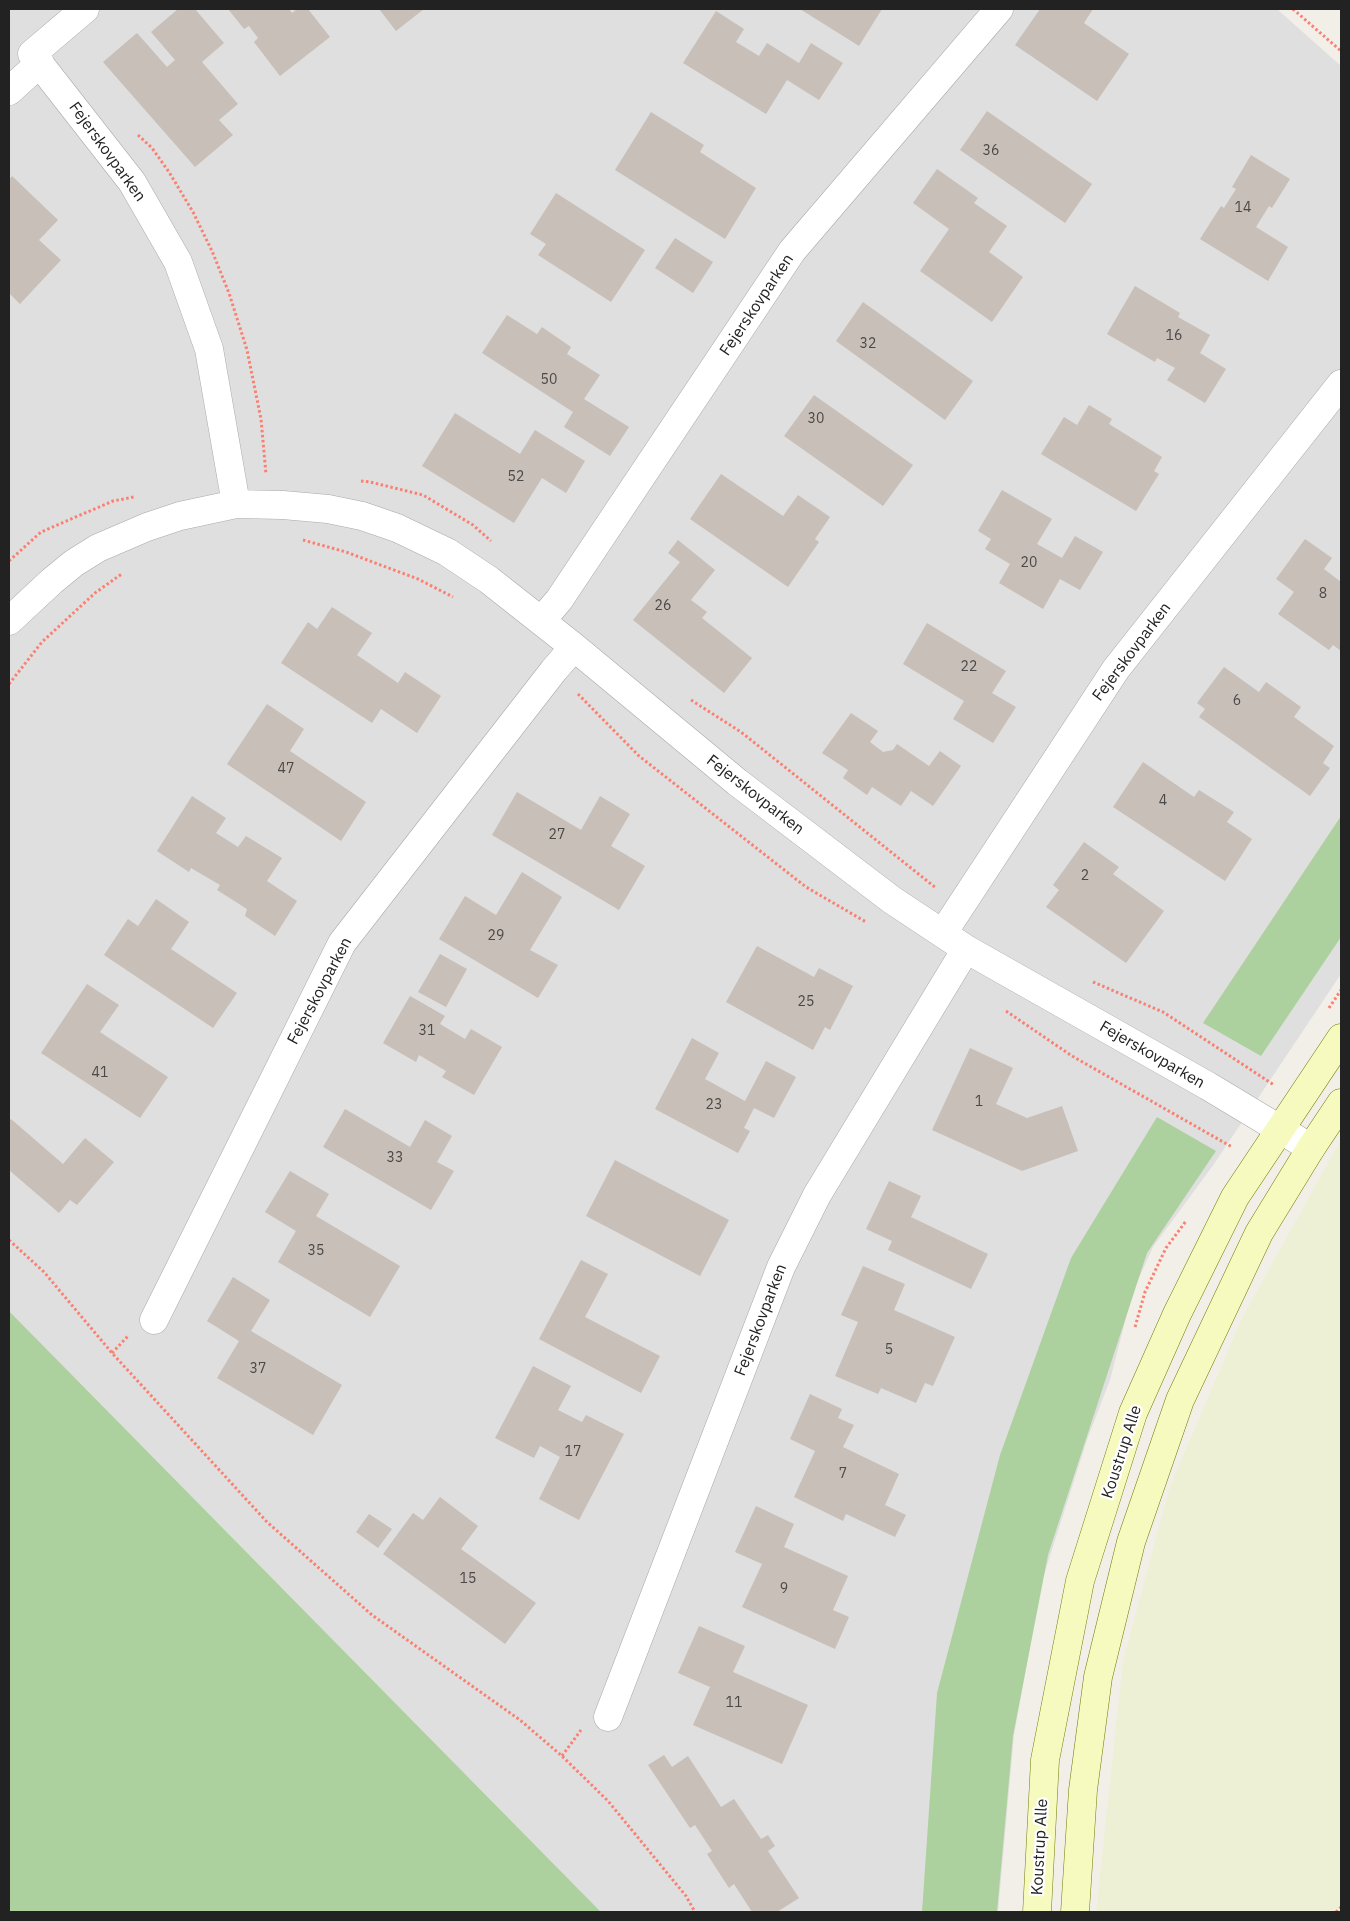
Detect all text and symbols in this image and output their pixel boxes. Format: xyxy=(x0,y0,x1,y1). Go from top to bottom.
street label: Fejerskovparken xyxy=(64,98,150,206)
house number: 36 xyxy=(983,143,999,159)
house number: 14 xyxy=(1235,200,1251,216)
street label: Fejerskovparken xyxy=(716,251,798,359)
house number: 16 xyxy=(1166,328,1182,344)
house number: 32 xyxy=(860,336,876,352)
house number: 50 xyxy=(541,372,557,388)
house number: 30 xyxy=(808,411,824,427)
house number: 52 xyxy=(508,469,524,485)
house number: 20 xyxy=(1021,555,1037,571)
house number: 8 xyxy=(1319,586,1327,602)
house number: 26 xyxy=(655,598,671,614)
street label: Fejerskovparken xyxy=(1089,599,1175,705)
house number: 22 xyxy=(961,659,977,675)
house number: 6 xyxy=(1233,693,1241,709)
street label: Fejerskovparken xyxy=(702,751,808,839)
house number: 47 xyxy=(278,761,294,777)
house number: 4 xyxy=(1159,793,1167,809)
house number: 27 xyxy=(549,827,565,843)
house number: 2 xyxy=(1081,868,1089,884)
house number: 29 xyxy=(488,928,504,944)
street label: Fejerskovparken xyxy=(284,934,356,1048)
house number: 25 xyxy=(798,994,814,1010)
street label: Fejerskovparken xyxy=(1096,1017,1208,1093)
house number: 31 xyxy=(419,1023,435,1039)
house number: 41 xyxy=(92,1065,108,1081)
house number: 1 xyxy=(975,1094,983,1110)
house number: 23 xyxy=(706,1097,722,1113)
house number: 33 xyxy=(387,1150,403,1166)
house number: 35 xyxy=(308,1243,324,1259)
street label: Fejerskovparken xyxy=(731,1261,791,1379)
house number: 5 xyxy=(885,1342,893,1358)
house number: 37 xyxy=(250,1361,266,1377)
street label: Koustrup Alle xyxy=(1098,1403,1146,1501)
house number: 17 xyxy=(565,1444,581,1460)
house number: 7 xyxy=(839,1466,847,1482)
house number: 15 xyxy=(460,1571,476,1587)
house number: 9 xyxy=(780,1581,788,1597)
house number: 11 xyxy=(726,1695,742,1711)
street label: Koustrup Alle xyxy=(1028,1798,1052,1896)

